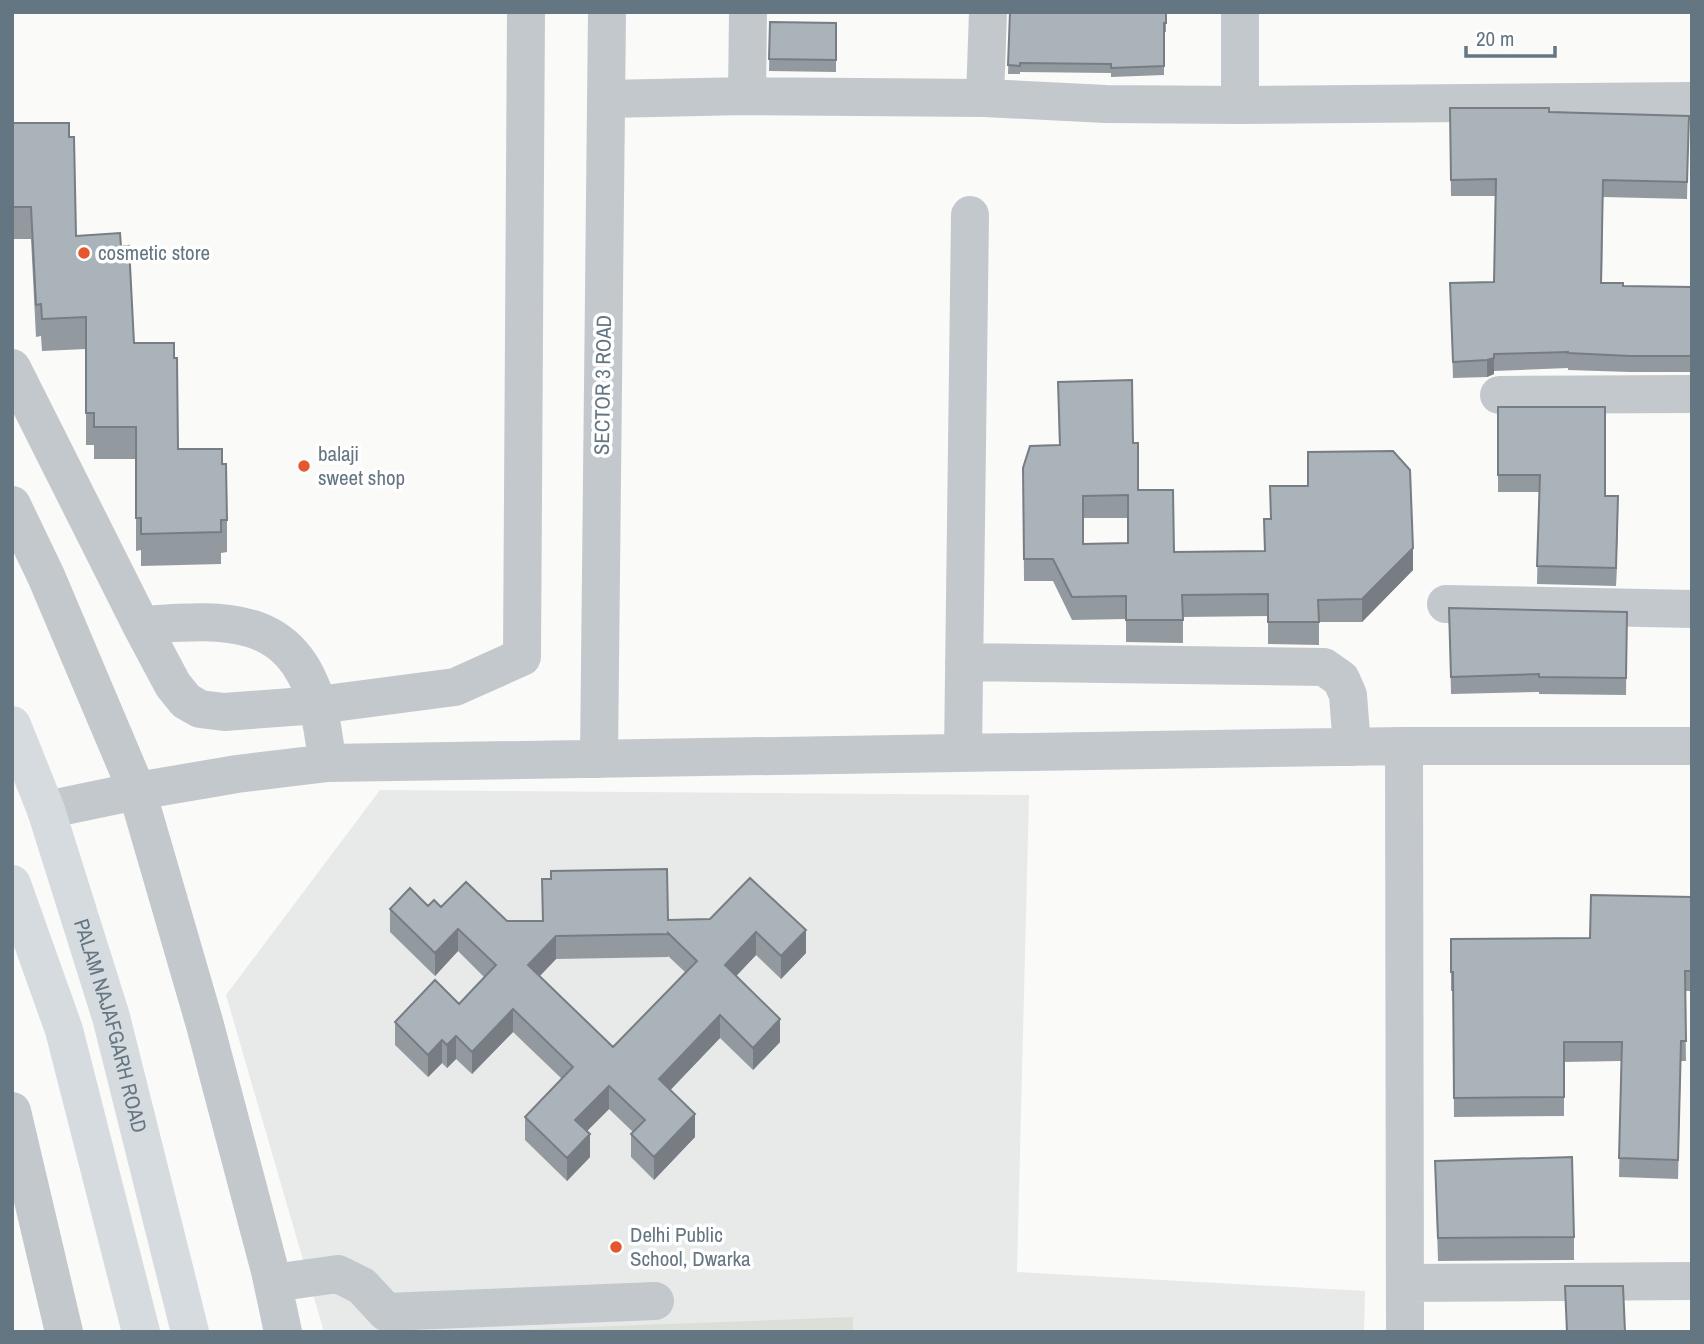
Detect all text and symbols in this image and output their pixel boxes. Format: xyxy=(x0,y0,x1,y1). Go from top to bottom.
scale bar xyxy=(1466,14,1555,58)
text: 20 m xyxy=(1476,24,1514,53)
place label: cosmetic store xyxy=(98,238,210,267)
marker: cosmetic store xyxy=(76,245,92,261)
street label: SECTOR 3 ROAD xyxy=(587,315,618,455)
place label: balaji sweet shop xyxy=(318,439,405,492)
marker: balaji sweet shop xyxy=(296,458,312,474)
street label: PALAM NAJAFGARH ROAD xyxy=(67,915,154,1136)
place label: Delhi Public School, Dwarka xyxy=(630,1220,751,1273)
marker: Delhi Public School, Dwarka xyxy=(608,1239,624,1255)

